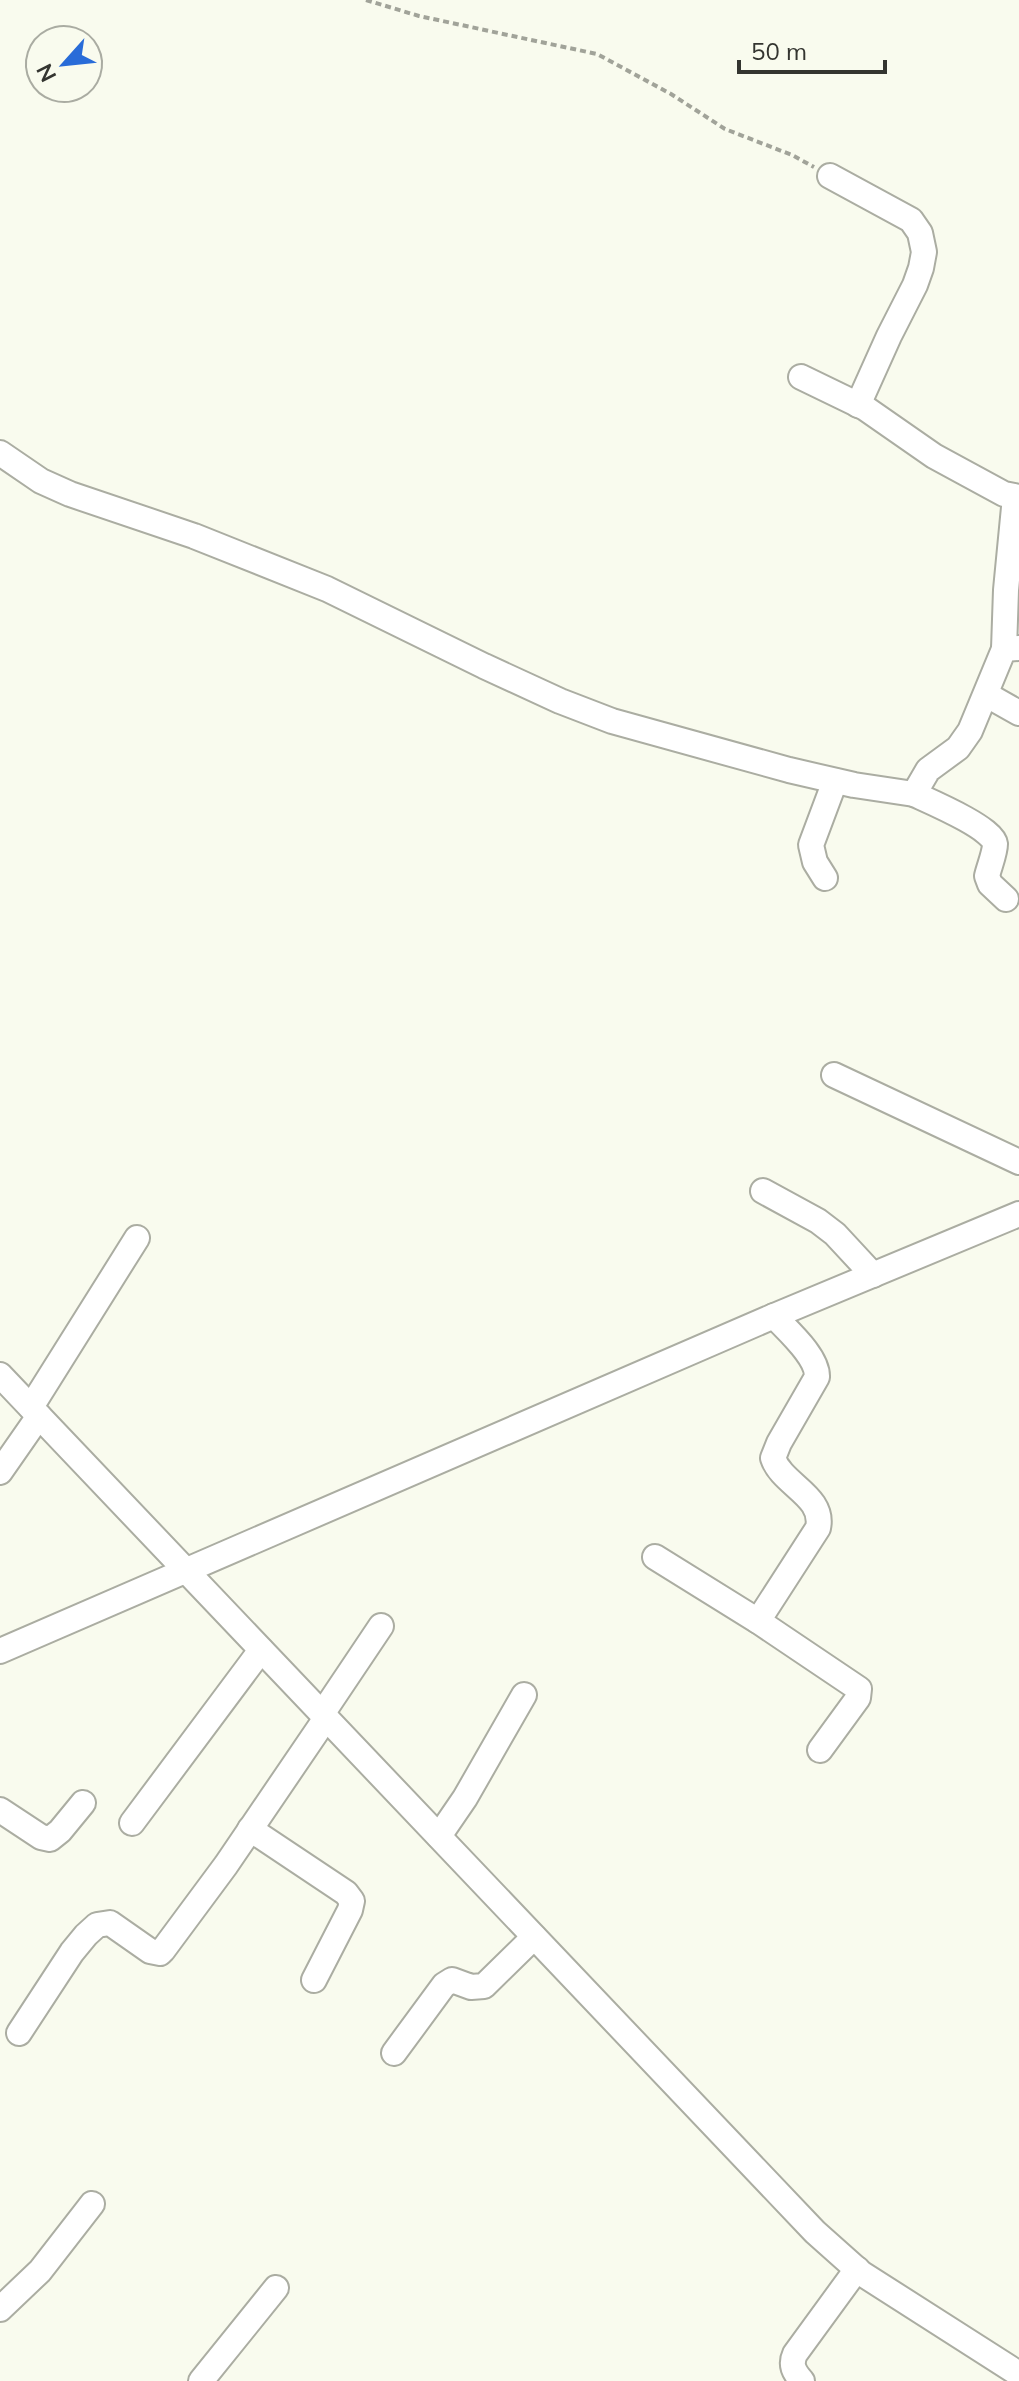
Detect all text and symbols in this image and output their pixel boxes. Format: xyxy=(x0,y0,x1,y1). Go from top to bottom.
north arrow xyxy=(24,24,104,104)
scale bar xyxy=(739,24,885,74)
text: 50 m xyxy=(751,36,807,66)
text: N xyxy=(30,59,62,87)

